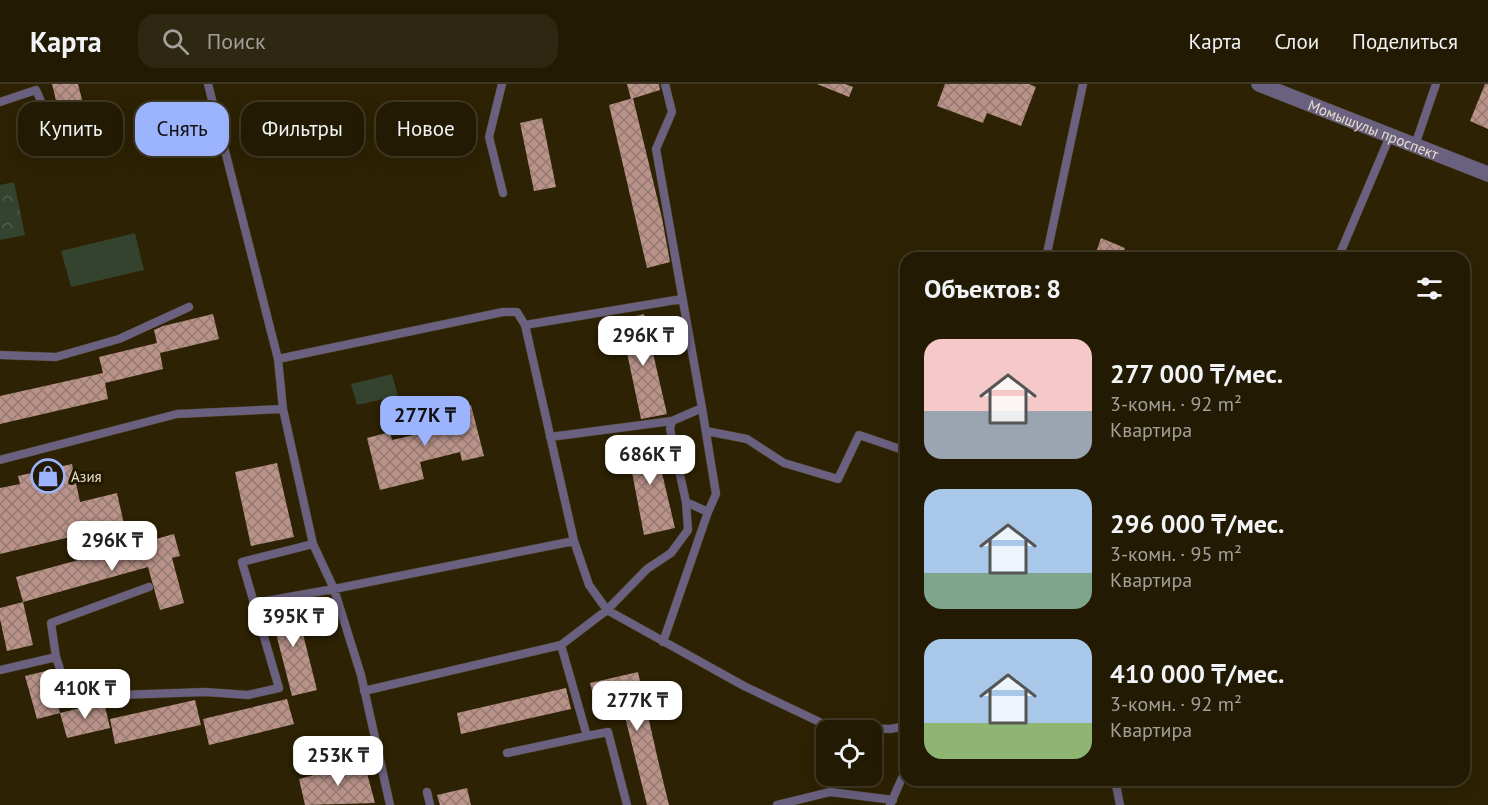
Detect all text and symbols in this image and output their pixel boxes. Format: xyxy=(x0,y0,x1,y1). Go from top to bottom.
search box xyxy=(138,14,558,68)
text: Карта xyxy=(30,23,102,60)
icon: search xyxy=(159,25,192,58)
text: Поиск xyxy=(207,27,266,55)
text: Карта xyxy=(1188,28,1241,55)
text: Слои xyxy=(1274,28,1319,55)
text: Поделиться xyxy=(1352,28,1458,55)
street label: Момышулы проспект xyxy=(1306,95,1441,163)
chip: Купить xyxy=(18,102,123,156)
chip: Снять xyxy=(135,102,229,156)
chip: Фильтры xyxy=(241,102,364,156)
chip: Новое xyxy=(376,102,476,156)
text: Объектов: 8 xyxy=(924,272,1061,305)
icon: filters xyxy=(1413,272,1446,305)
pin: 296K ₸ xyxy=(594,316,692,367)
text: 296K ₸ xyxy=(612,322,674,348)
text: 277 000 ₸/мес. xyxy=(1110,357,1283,390)
icon: home xyxy=(972,363,1044,435)
text: 3-комн. · 92 m² xyxy=(1110,391,1242,417)
pin: 277K ₸ xyxy=(376,396,474,447)
text: 277K ₸ xyxy=(394,402,456,428)
text: Квартира xyxy=(1110,417,1192,443)
pin: 686K ₸ xyxy=(601,435,699,486)
text: 686K ₸ xyxy=(619,441,681,467)
shop icon: Азия xyxy=(30,458,66,494)
place label: Азия xyxy=(71,467,102,486)
text: 296 000 ₸/мес. xyxy=(1110,507,1284,540)
icon: home xyxy=(972,513,1044,585)
pin: 296K ₸ xyxy=(63,521,161,572)
text: 296K ₸ xyxy=(81,527,143,553)
text: 3-комн. · 95 m² xyxy=(1110,541,1242,567)
text: Квартира xyxy=(1110,567,1192,593)
pin: 395K ₸ xyxy=(244,597,342,648)
text: 395K ₸ xyxy=(262,603,324,629)
text: 410 000 ₸/мес. xyxy=(1110,657,1284,690)
icon: home xyxy=(972,663,1044,735)
pin: 410K ₸ xyxy=(36,669,134,720)
text: 410K ₸ xyxy=(54,675,116,701)
pin: 277K ₸ xyxy=(588,681,686,732)
text: 277K ₸ xyxy=(606,687,668,713)
text: 3-комн. · 92 m² xyxy=(1110,691,1242,717)
text: Квартира xyxy=(1110,717,1192,743)
map controls xyxy=(816,720,882,786)
button: locate xyxy=(816,720,882,786)
pin: 253K ₸ xyxy=(289,736,387,787)
text: 253K ₸ xyxy=(307,742,369,768)

